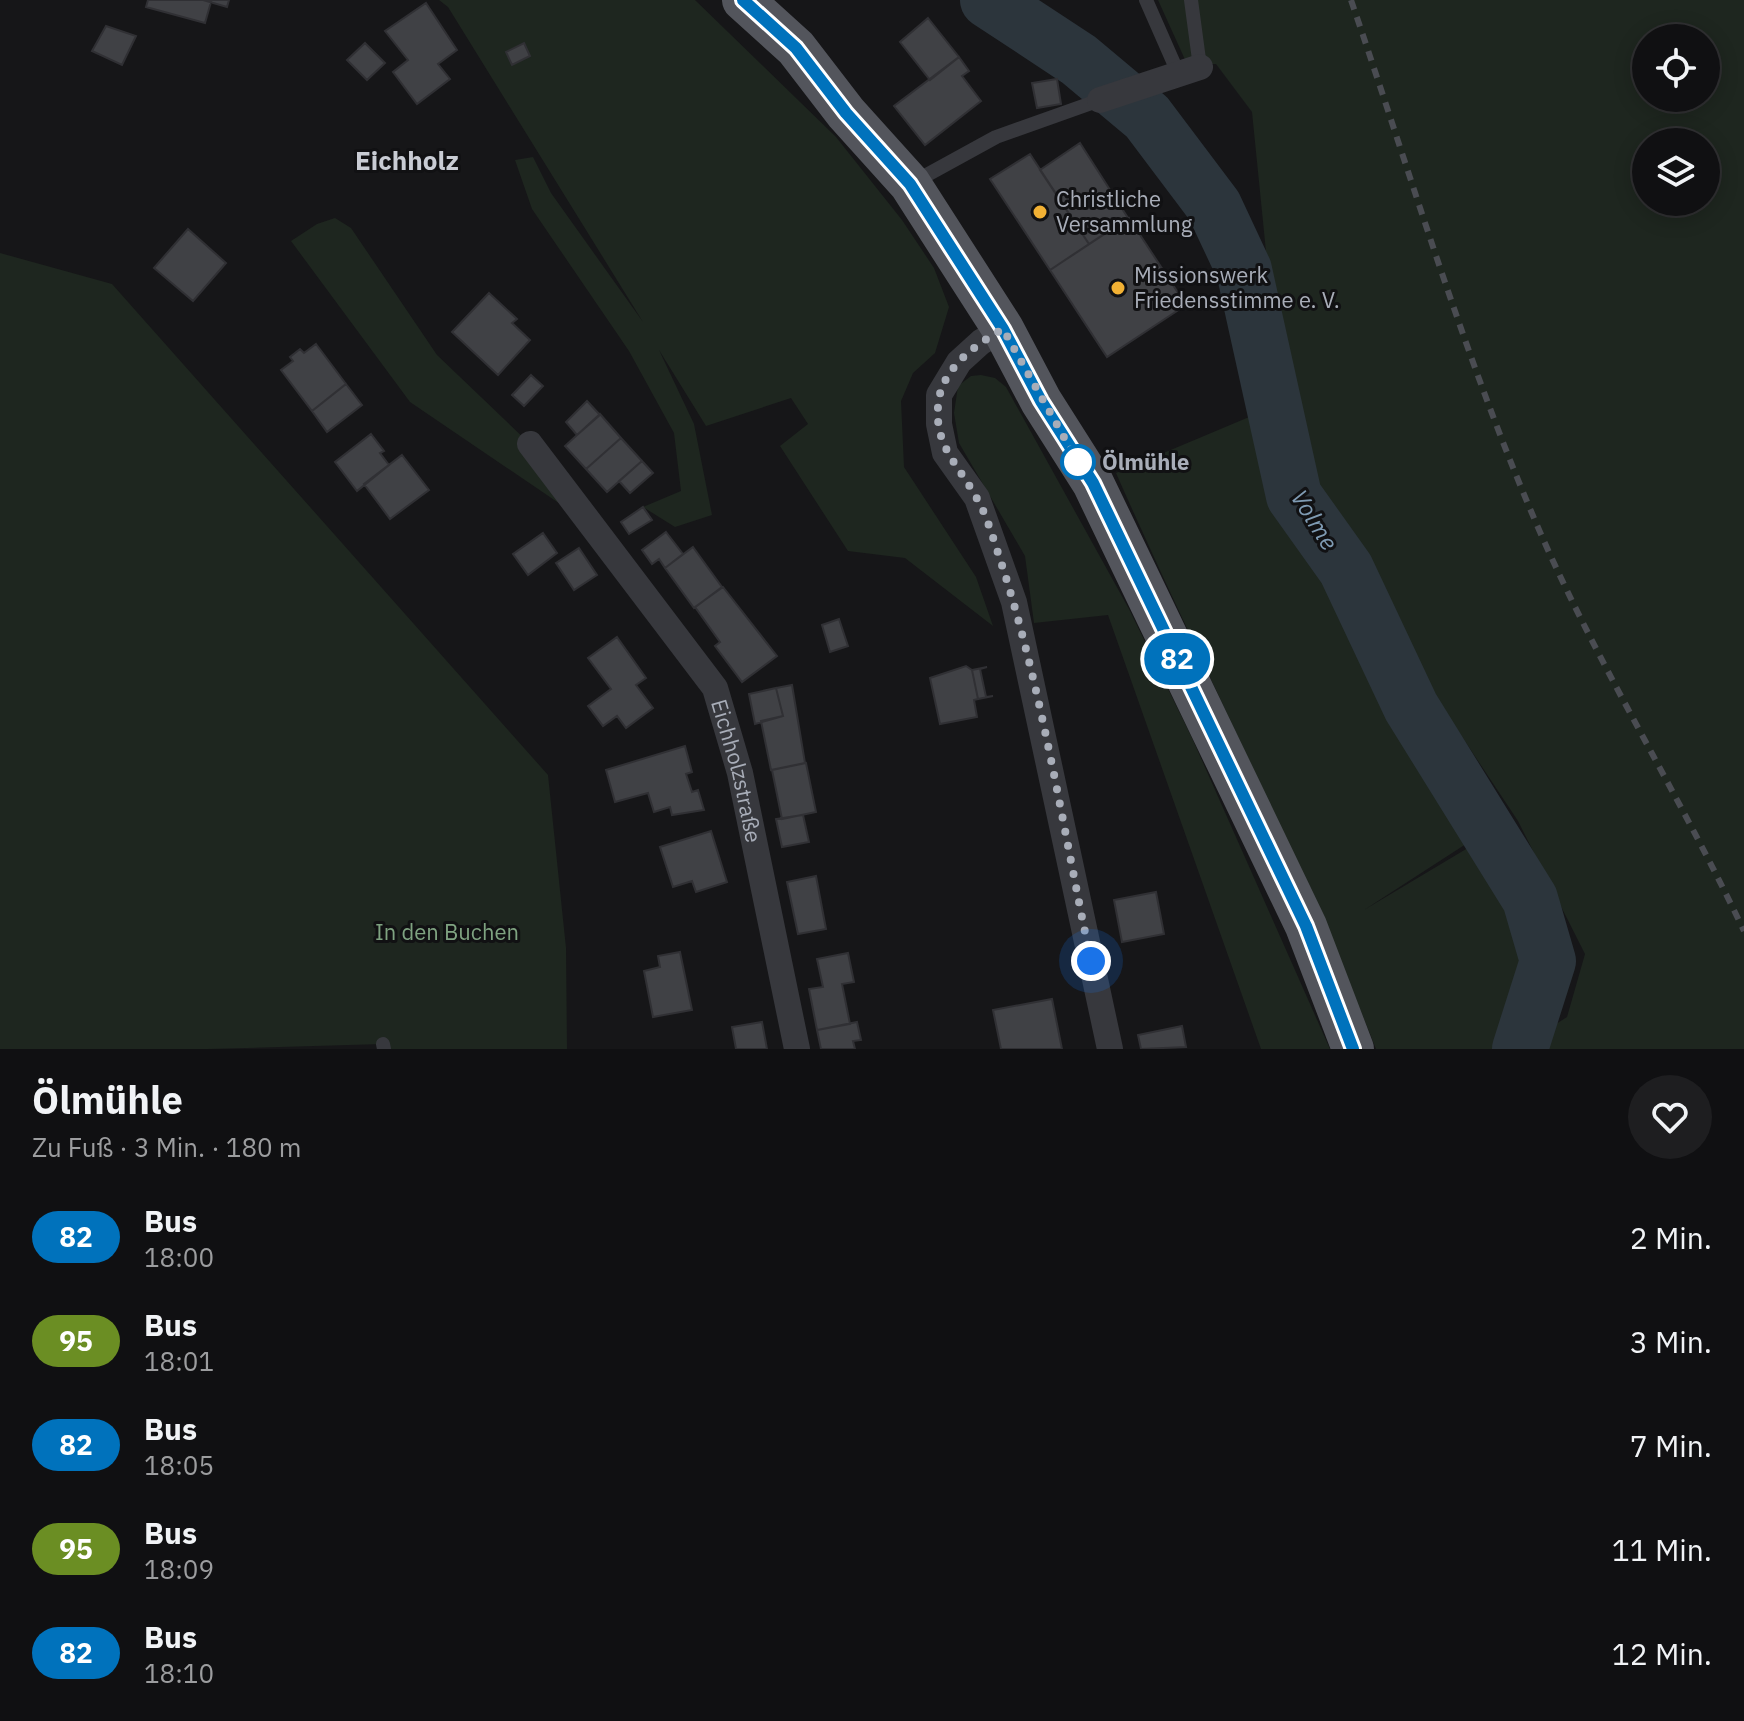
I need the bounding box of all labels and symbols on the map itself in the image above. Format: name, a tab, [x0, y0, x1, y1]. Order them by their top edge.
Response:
district label: Eichholz	[355, 143, 459, 177]
place label: Christliche Versammlung	[1056, 184, 1193, 238]
marker: Christliche Versammlung	[1031, 203, 1049, 221]
place label: Missionswerk Friedensstimme e. V.	[1134, 260, 1340, 314]
marker: Missionswerk Friedensstimme e. V.	[1109, 279, 1127, 297]
marker: Ölmühle	[1061, 445, 1095, 479]
place label: Ölmühle	[1102, 447, 1189, 476]
water label: Volme	[1284, 483, 1346, 556]
line badge: 82	[1141, 633, 1213, 685]
street label: Eichholzstraße	[705, 695, 769, 845]
park label: In den Buchen	[375, 917, 519, 946]
your location	[1071, 941, 1111, 981]

